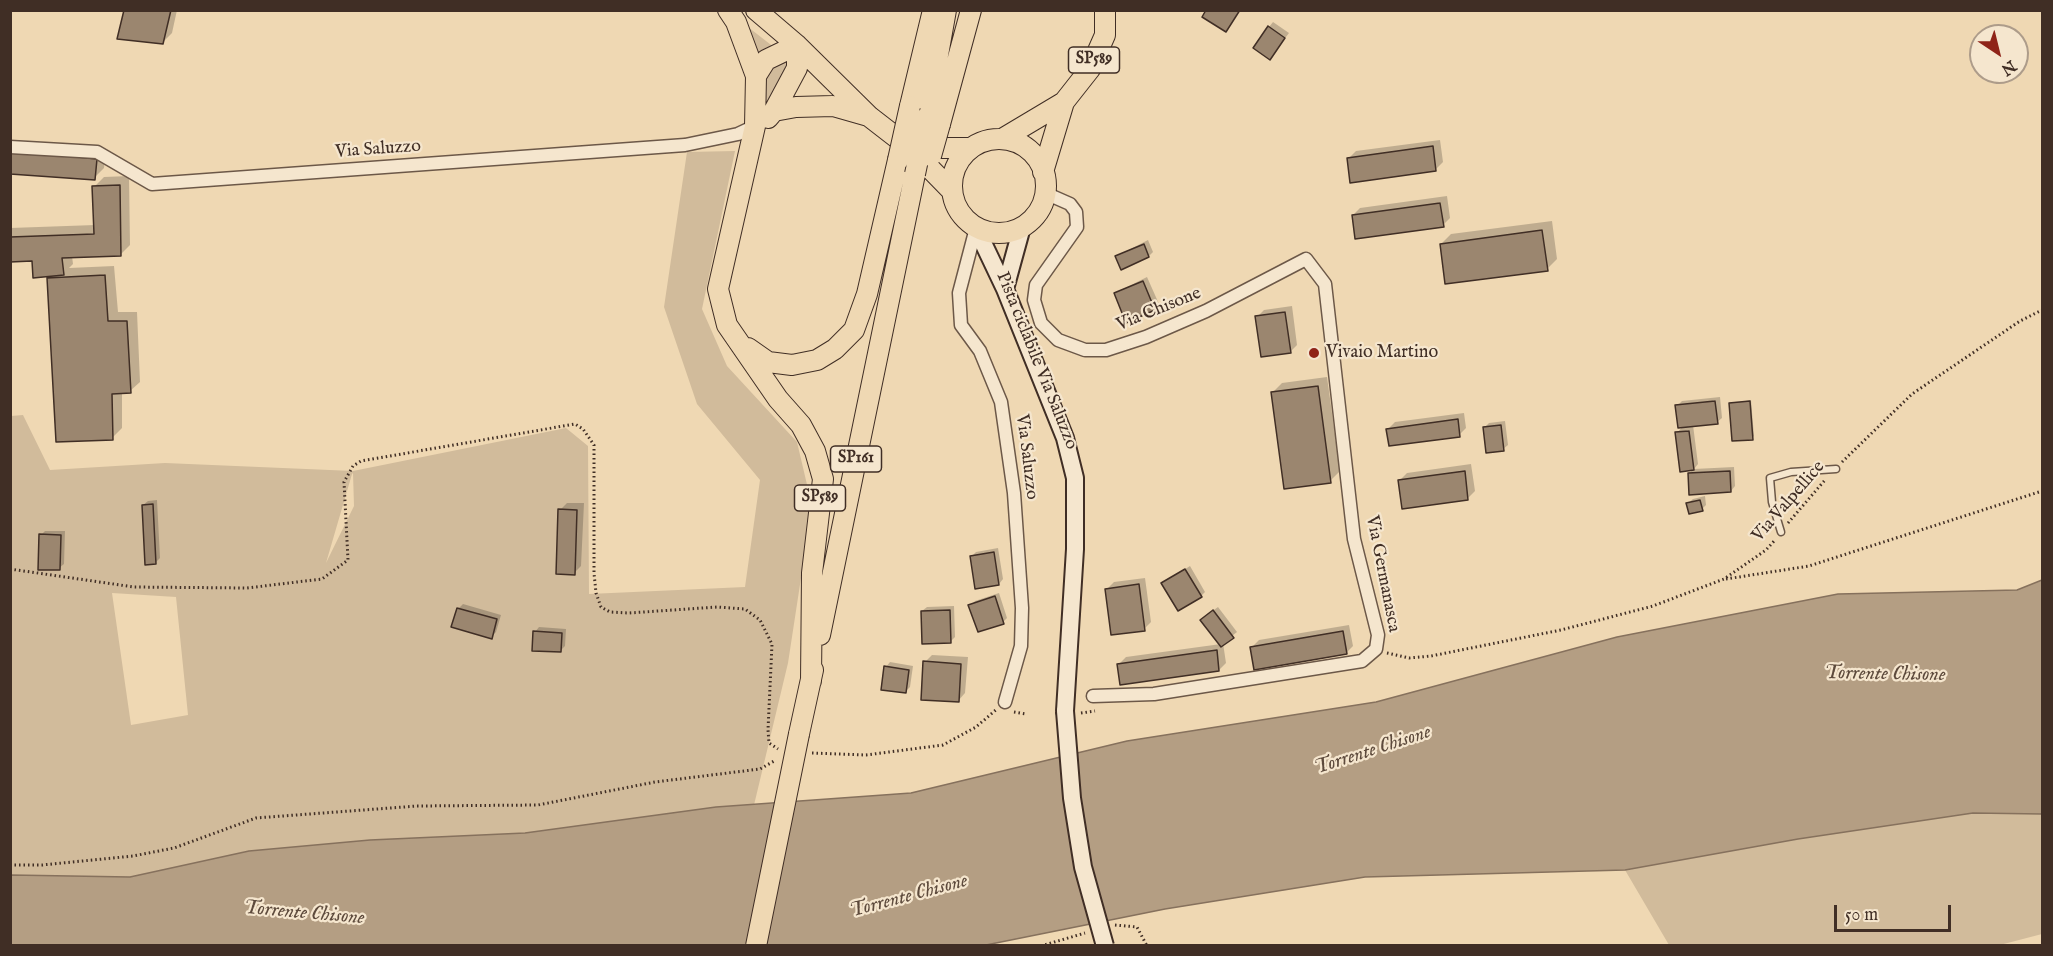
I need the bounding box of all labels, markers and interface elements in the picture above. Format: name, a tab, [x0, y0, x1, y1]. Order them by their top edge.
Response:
north arrow	[1969, 24, 2029, 84]
road number: SP589	[1068, 47, 1120, 73]
text: N	[1997, 55, 2020, 79]
street label: Via Saluzzo	[334, 136, 422, 164]
street label: Pista ciclabile Via Saluzzo	[990, 269, 1082, 453]
street label: Via Chisone	[1114, 283, 1204, 337]
place label: Vivaio Martino	[1326, 342, 1438, 364]
marker: Vivaio Martino	[1307, 346, 1321, 360]
street label: Via Saluzzo	[1010, 413, 1042, 501]
road number: SP161	[830, 446, 882, 472]
street label: Via Valpellice	[1748, 457, 1830, 547]
road number: SP589	[794, 485, 846, 511]
street label: Via Germanasca	[1360, 514, 1404, 634]
water label: Torrente Chisone	[1824, 662, 1946, 688]
water label: Torrente Chisone	[1312, 721, 1434, 781]
water label: Torrente Chisone	[848, 870, 970, 924]
scale bar	[1837, 893, 1954, 931]
water label: Torrente Chisone	[243, 897, 365, 931]
text: 50 m	[1845, 904, 1878, 927]

